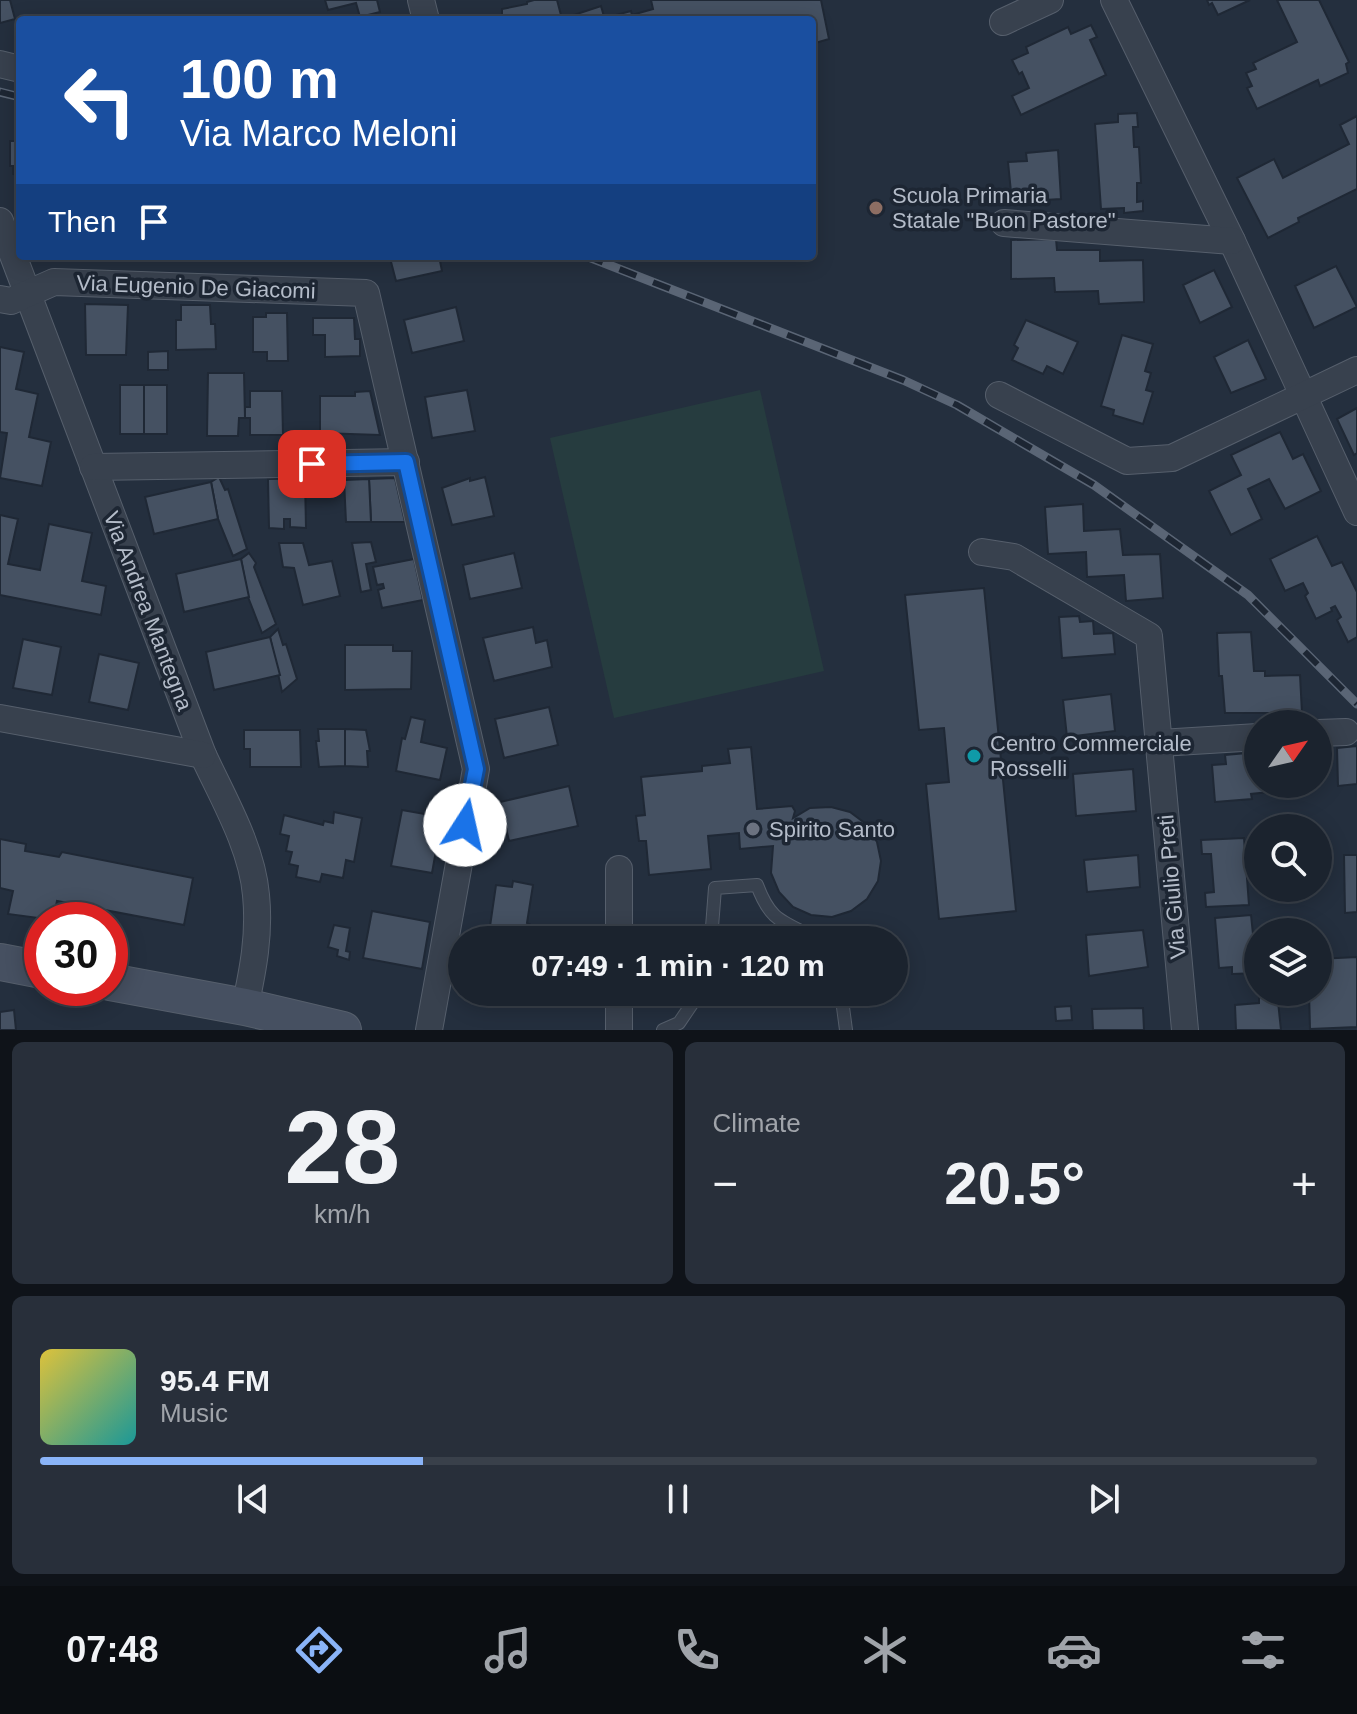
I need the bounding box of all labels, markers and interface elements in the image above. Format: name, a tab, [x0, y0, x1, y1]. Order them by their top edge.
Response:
text: 100 m	[180, 47, 339, 110]
icon: left	[48, 48, 152, 152]
text: Via Marco Meloni	[180, 113, 457, 154]
place label: Scuola Primaria Statale "Buon Pastore"	[892, 183, 1116, 233]
marker: Scuola Primaria Statale "Buon Pastore"	[867, 199, 885, 217]
icon: arrive	[132, 200, 176, 244]
text: Then	[48, 205, 116, 238]
street label: Via Eugenio De Giacomi	[76, 270, 316, 304]
pin	[278, 430, 346, 498]
icon: arrive	[290, 442, 334, 486]
street label: Via Andrea Mantegna	[98, 508, 198, 715]
north arrow	[1244, 710, 1332, 798]
map controls	[1244, 710, 1332, 1006]
place label: Centro Commerciale Rosselli	[990, 731, 1192, 781]
marker: Centro Commerciale Rosselli	[965, 747, 983, 765]
position arrow	[423, 783, 507, 867]
street label: Via Giulio Preti	[1153, 814, 1191, 960]
button: search	[1244, 814, 1332, 902]
place label: Spirito Santo	[769, 817, 895, 842]
marker: Spirito Santo	[744, 820, 762, 838]
speed limit sign: 30	[24, 902, 128, 1006]
button: layers	[1244, 918, 1332, 1006]
text: 07:49 · 1 min · 120 m	[531, 949, 825, 982]
text: 28	[284, 1089, 400, 1205]
text: Climate	[713, 1108, 801, 1138]
text: 20.5°	[944, 1150, 1085, 1217]
text: −	[713, 1159, 738, 1208]
text: +	[1291, 1159, 1317, 1208]
text: km/h	[314, 1199, 370, 1229]
text: 95.4 FM	[160, 1364, 270, 1397]
text: Music	[160, 1398, 228, 1428]
icon: previous	[231, 1477, 275, 1521]
icon: pause	[656, 1477, 700, 1521]
icon: next	[1082, 1477, 1126, 1521]
icon: directions	[291, 1622, 347, 1678]
icon: music	[480, 1622, 536, 1678]
icon: phone	[669, 1622, 725, 1678]
icon: climate	[857, 1622, 913, 1678]
icon: car	[1046, 1622, 1102, 1678]
icon: filters	[1235, 1622, 1291, 1678]
text: 07:48	[66, 1629, 158, 1670]

